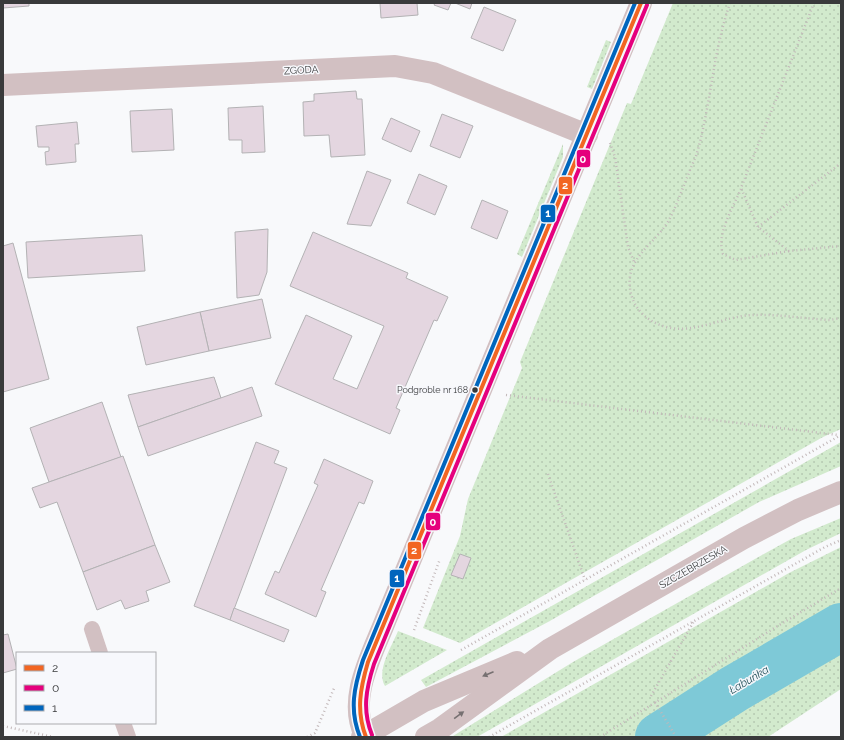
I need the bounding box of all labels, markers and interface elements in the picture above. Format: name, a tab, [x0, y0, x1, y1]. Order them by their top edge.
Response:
street label: ZGODA	[284, 64, 319, 76]
line badge: 0	[576, 149, 591, 168]
text: 0	[580, 153, 587, 166]
line badge: 2	[558, 176, 573, 195]
text: 2	[562, 179, 568, 192]
line badge: 1	[540, 204, 556, 223]
text: 1	[545, 207, 551, 220]
place label: Podgroble nr 168	[397, 385, 468, 395]
marker: Podgroble nr 168	[470, 385, 480, 395]
line badge: 0	[425, 512, 441, 531]
text: 0	[430, 516, 437, 529]
line badge: 2	[407, 541, 422, 560]
street label: SZCZEBRZESKA	[657, 543, 729, 591]
text: 2	[411, 544, 417, 557]
line badge: 1	[389, 569, 405, 588]
text: 1	[394, 572, 400, 585]
legend	[16, 652, 156, 724]
text: 2	[52, 661, 58, 675]
water label: Łabuńka	[727, 663, 772, 697]
one-way arrow	[482, 671, 494, 678]
text: 0	[52, 681, 59, 695]
text: 1	[52, 701, 57, 715]
one-way arrow	[453, 711, 464, 720]

